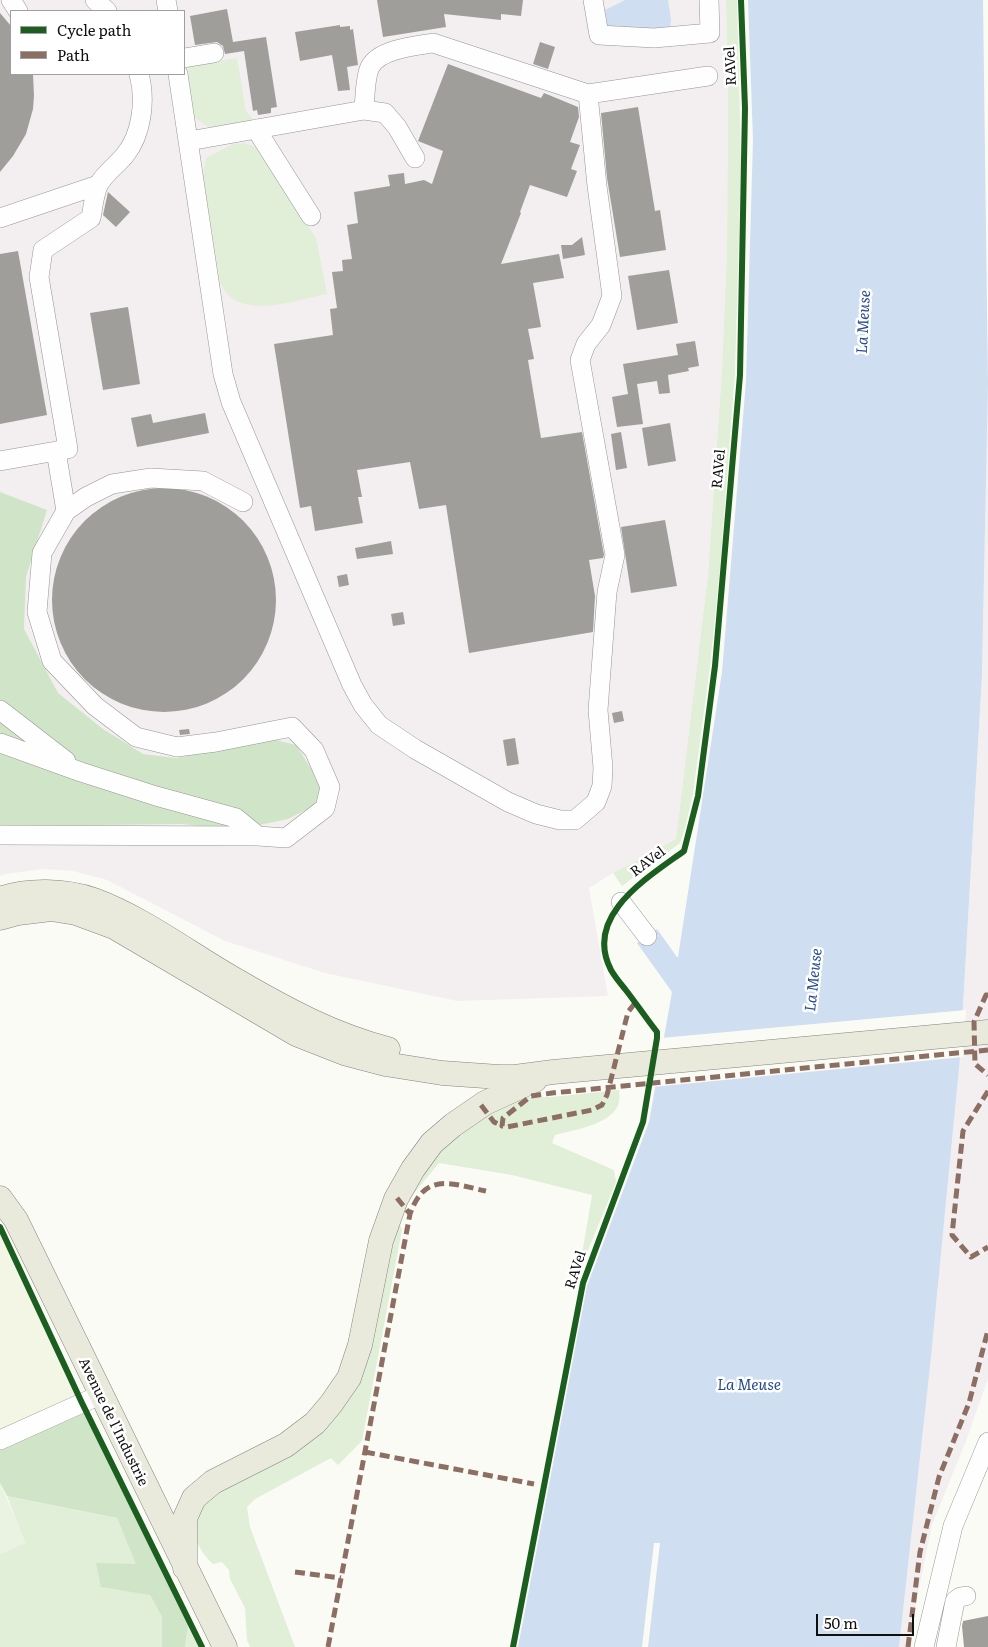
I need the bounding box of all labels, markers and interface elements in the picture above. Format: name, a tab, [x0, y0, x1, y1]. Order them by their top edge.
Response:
legend	[10, 10, 185, 75]
text: Cycle path	[57, 18, 131, 41]
text: Path	[57, 43, 90, 66]
street label: RAVel	[722, 46, 740, 86]
water label: La Meuse	[853, 290, 875, 354]
street label: RAVel	[709, 449, 729, 489]
street label: RAVel	[627, 843, 669, 881]
water label: La Meuse	[802, 947, 826, 1013]
street label: RAVel	[562, 1249, 590, 1291]
street label: Avenue de l'Industrie	[75, 1355, 151, 1489]
water label: La Meuse	[717, 1377, 781, 1395]
scale bar	[818, 1604, 916, 1636]
text: 50 m	[824, 1611, 858, 1634]

